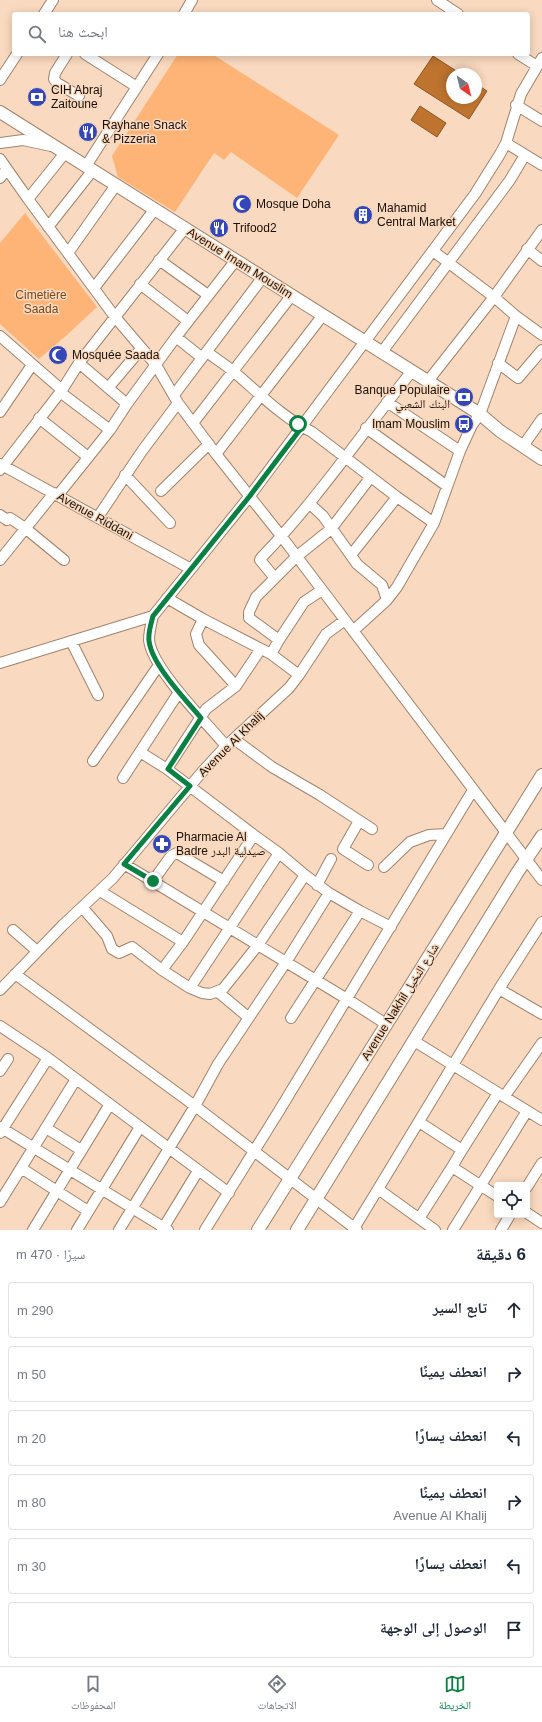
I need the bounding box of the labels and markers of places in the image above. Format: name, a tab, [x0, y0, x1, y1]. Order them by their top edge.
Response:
place label: CIH Abraj Zaitoune	[51, 83, 102, 111]
bank icon: CIH Abraj Zaitoune	[26, 86, 48, 108]
place label: Rayhane Snack & Pizzeria	[102, 118, 188, 146]
restaurant icon: Rayhane Snack & Pizzeria	[77, 121, 99, 143]
mosque icon: Mosque Doha	[231, 193, 253, 215]
place label: Mosque Doha	[256, 197, 331, 211]
place label: Mahamid Central Market	[377, 201, 456, 229]
building icon: Mahamid Central Market	[352, 204, 374, 226]
restaurant icon: Trifood2	[208, 217, 230, 239]
place label: Trifood2	[233, 221, 277, 235]
mosque icon: Mosquée Saada	[47, 344, 69, 366]
place label: Mosquée Saada	[72, 348, 160, 362]
place label: Banque Populaire البنك الشعبي	[355, 383, 450, 414]
bank icon: Banque Populaire البنك الشعبي	[453, 386, 475, 408]
bus stop icon: Imam Mouslim	[453, 413, 475, 435]
place label: Imam Mouslim	[372, 417, 450, 431]
place label: Pharmacie Al Badre صيدلية البدر	[176, 830, 266, 858]
pharmacy icon: Pharmacie Al Badre صيدلية البدر	[151, 833, 173, 855]

